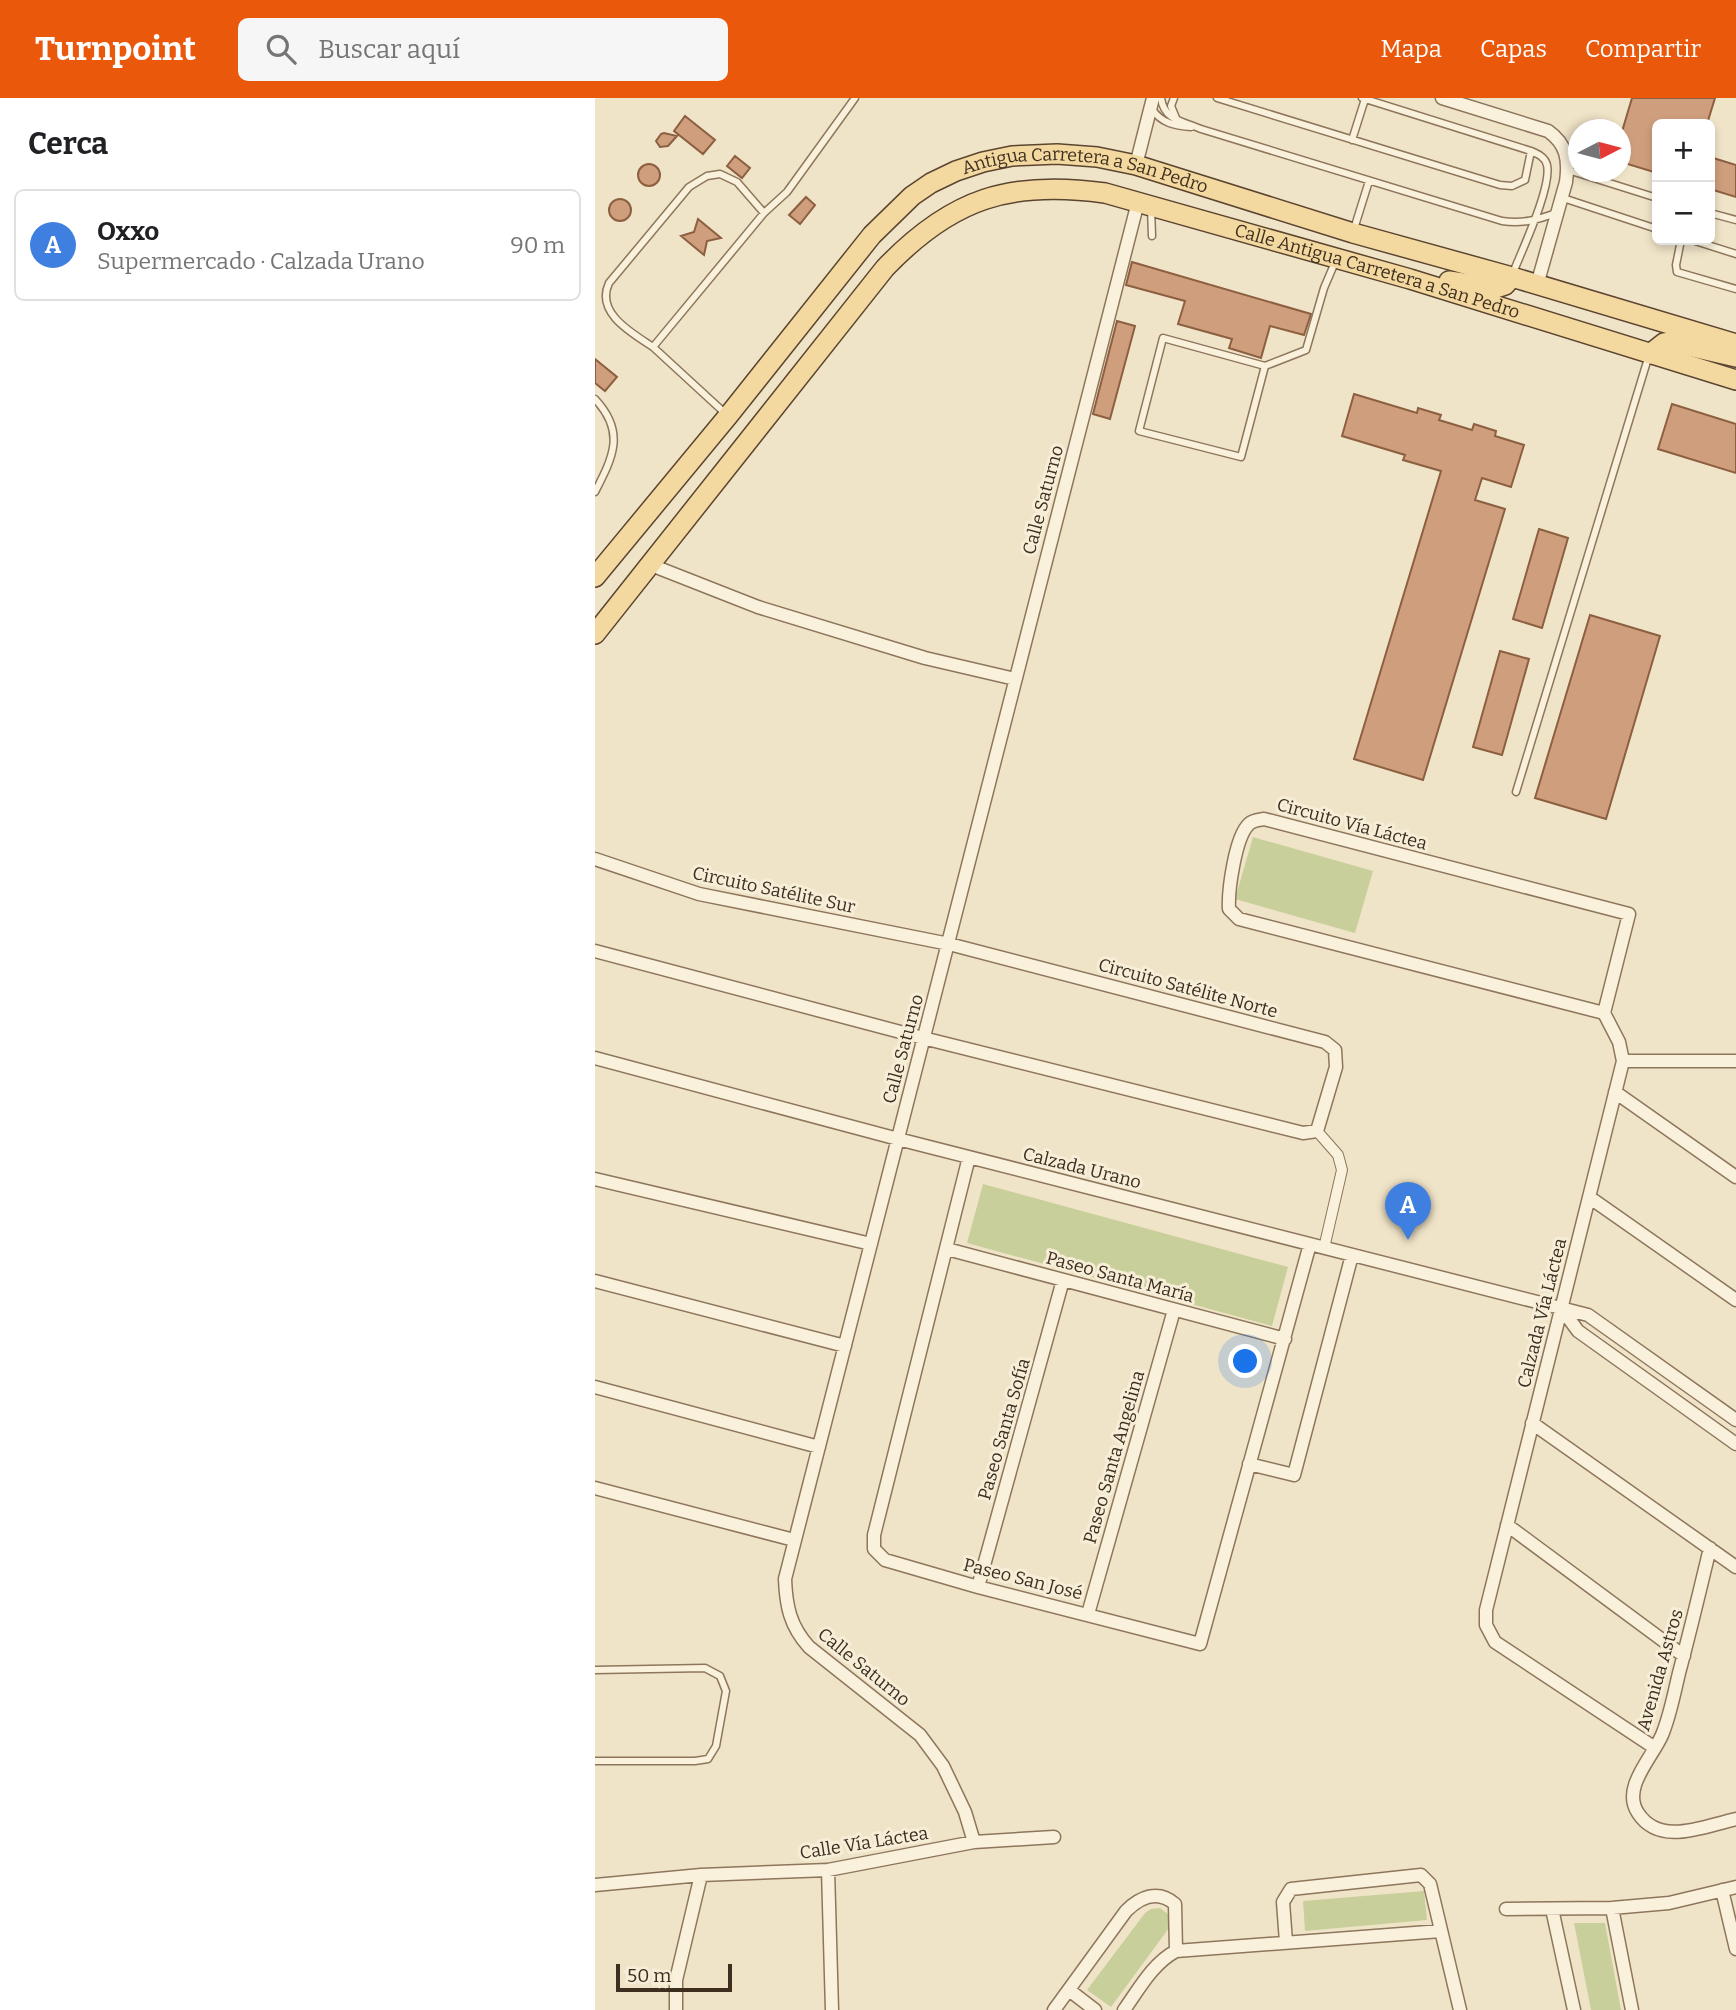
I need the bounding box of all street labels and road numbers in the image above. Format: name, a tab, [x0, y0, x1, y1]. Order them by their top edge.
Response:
street label: Antigua Carretera a San Pedro	[959, 143, 1211, 198]
street label: Calle Antigua Carretera a San Pedro	[1232, 219, 1523, 323]
street label: Calle Saturno	[1018, 443, 1068, 557]
street label: Circuito Vía Láctea	[1274, 793, 1430, 855]
street label: Circuito Satélite Sur	[691, 862, 857, 918]
street label: Circuito Satélite Norte	[1096, 953, 1280, 1023]
street label: Calle Saturno	[878, 992, 928, 1106]
street label: Calzada Urano	[1021, 1143, 1143, 1193]
street label: Calzada Vía Láctea	[1513, 1236, 1571, 1390]
street label: Paseo Santa María	[1044, 1247, 1196, 1307]
street label: Paseo Santa Sofía	[973, 1355, 1035, 1502]
street label: Paseo Santa Angelina	[1079, 1368, 1149, 1546]
street label: Paseo San José	[961, 1554, 1085, 1604]
street label: Avenida Astros	[1632, 1607, 1688, 1733]
street label: Calle Saturno	[813, 1623, 915, 1711]
street label: Calle Vía Láctea	[798, 1822, 930, 1864]

